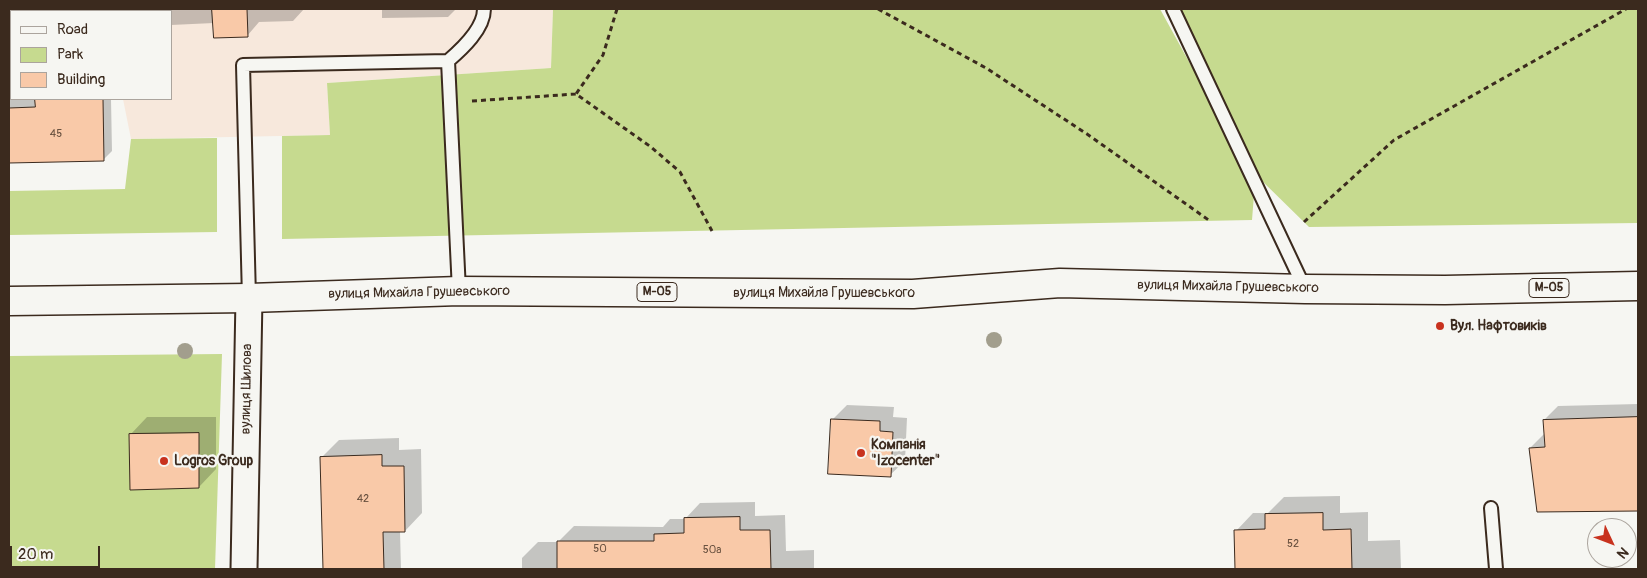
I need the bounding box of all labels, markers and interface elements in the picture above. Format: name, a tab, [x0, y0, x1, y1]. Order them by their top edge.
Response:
legend	[10, 10, 172, 100]
text: Road	[57, 20, 88, 39]
text: Park	[57, 45, 83, 64]
text: Building	[57, 70, 105, 89]
house number: 45	[50, 127, 62, 141]
street label: вулиця Михайла Грушевського	[1137, 277, 1319, 297]
road number: М-05	[1529, 278, 1569, 298]
road number: М-05	[637, 282, 677, 302]
street label: вулиця Михайла Грушевського	[328, 283, 510, 303]
street label: вулиця Михайла Грушевського	[733, 285, 915, 301]
place label: Вул. Нафтовиків	[1450, 318, 1547, 334]
marker: Вул. Нафтовиків	[1434, 320, 1446, 332]
street label: вулиця Шилова	[238, 343, 256, 435]
place label: Компанія "Izocenter"	[871, 437, 940, 470]
marker: Компанія "Izocenter"	[855, 447, 867, 459]
place label: Logros Group	[174, 453, 253, 469]
marker: Logros Group	[158, 455, 170, 467]
house number: 42	[357, 492, 369, 506]
north arrow	[1587, 518, 1637, 568]
scale bar	[12, 536, 102, 568]
house number: 52	[1287, 537, 1299, 551]
house number: 50	[593, 542, 607, 556]
house number: 50а	[703, 543, 721, 557]
text: N	[1613, 544, 1632, 562]
text: 20 m	[18, 545, 53, 564]

